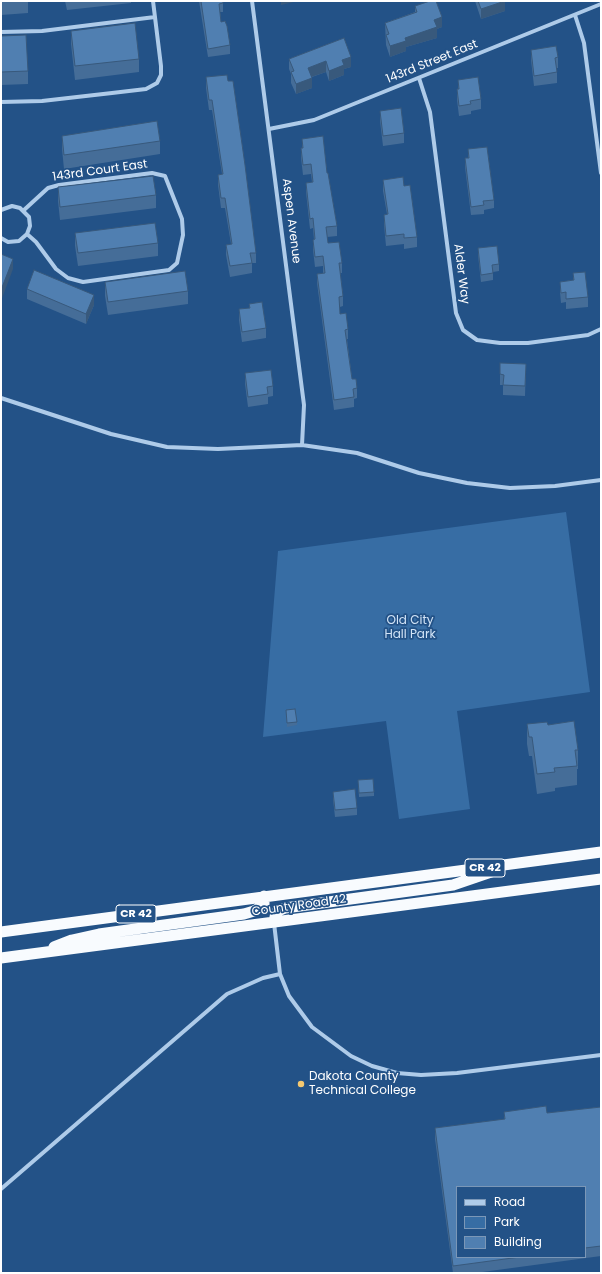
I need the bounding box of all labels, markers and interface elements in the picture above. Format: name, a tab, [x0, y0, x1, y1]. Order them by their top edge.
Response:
street label: 143rd Street East	[384, 37, 480, 87]
street label: 143rd Court East	[52, 157, 148, 185]
street label: Aspen Avenue	[279, 178, 303, 264]
street label: Alder Way	[450, 243, 472, 305]
park label: Old City Hall Park	[384, 614, 436, 642]
road number: CR 42	[465, 859, 505, 877]
street label: County Road 42	[251, 892, 347, 920]
road number: CR 42	[116, 905, 156, 923]
place label: Dakota County Technical College	[309, 1070, 416, 1098]
marker: Dakota County Technical College	[296, 1079, 306, 1089]
legend	[456, 1186, 586, 1258]
text: Road	[494, 1193, 525, 1210]
text: Park	[494, 1213, 520, 1230]
text: Building	[494, 1233, 542, 1250]

